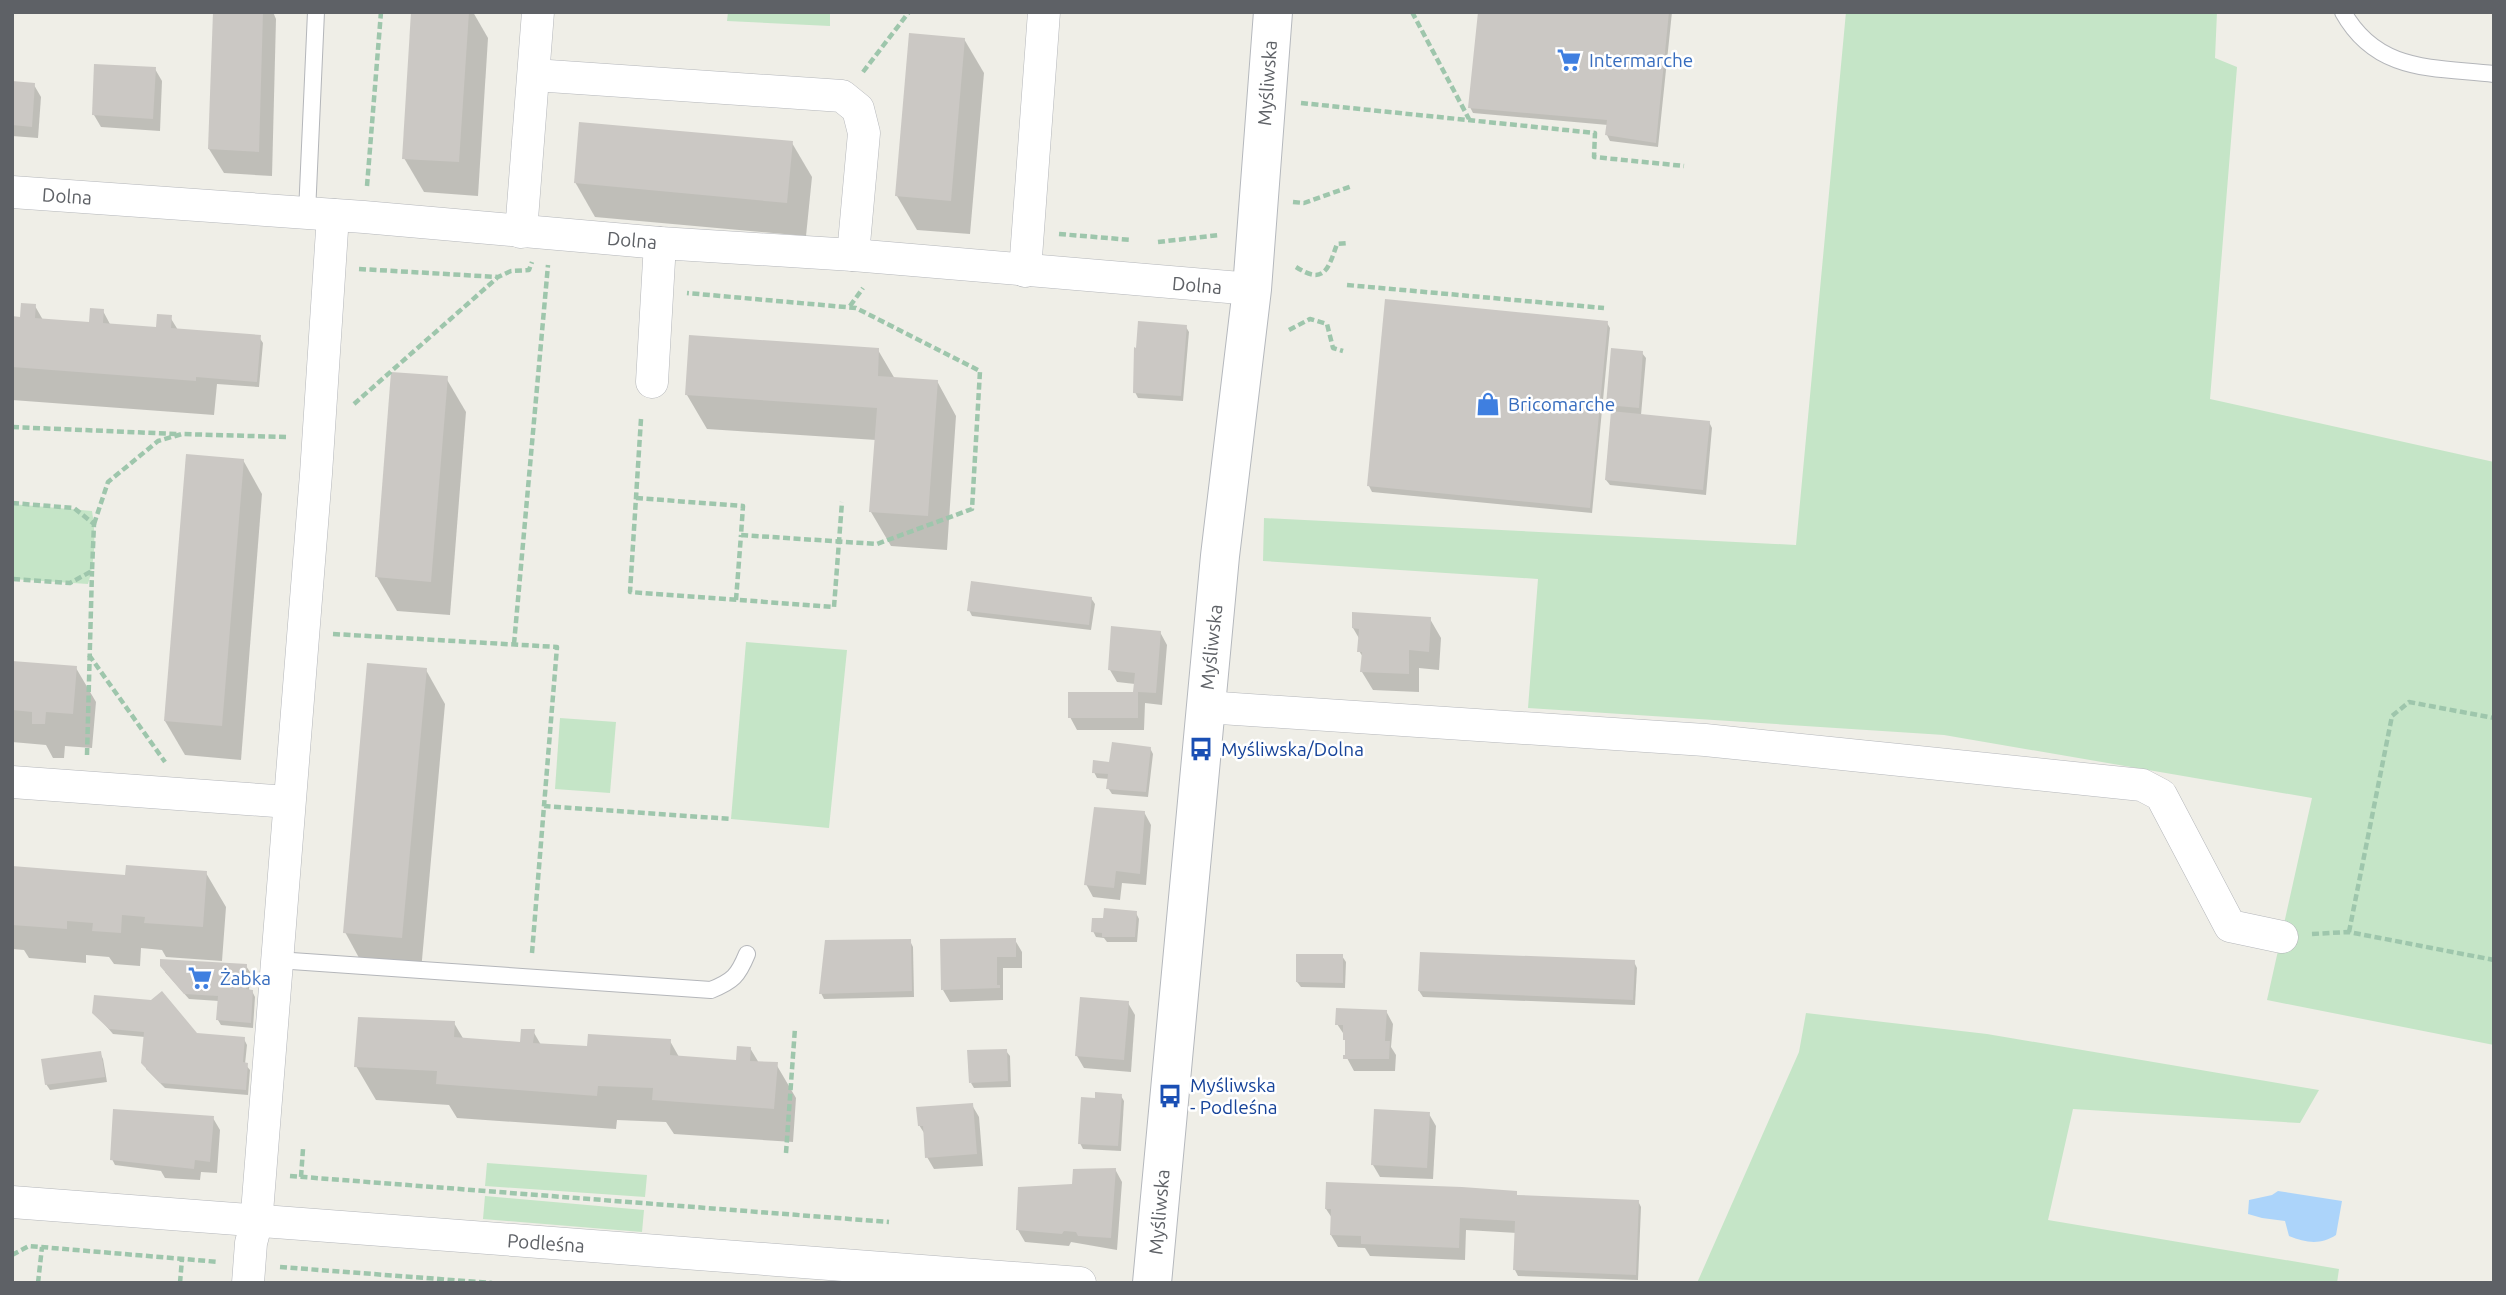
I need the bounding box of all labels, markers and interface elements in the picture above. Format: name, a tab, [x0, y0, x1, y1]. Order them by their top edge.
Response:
street label: Myśliwska	[1253, 39, 1281, 127]
supermarket icon: Intermarche	[1555, 46, 1583, 74]
place label: Intermarche	[1589, 49, 1693, 71]
street label: Dolna	[41, 183, 93, 209]
street label: Dolna	[606, 227, 658, 253]
street label: Dolna	[1171, 272, 1223, 298]
shop icon: Bricomarche	[1474, 390, 1502, 418]
place label: Bricomarche	[1508, 393, 1615, 415]
street label: Myśliwska	[1196, 603, 1226, 691]
bus stop icon: Myśliwska/Dolna	[1187, 735, 1215, 763]
place label: Myśliwska/Dolna	[1221, 738, 1364, 760]
supermarket icon: Żabka	[186, 964, 214, 992]
place label: Żabka	[220, 967, 271, 989]
place label: Myśliwska - Podleśna	[1190, 1074, 1278, 1118]
bus stop icon: Myśliwska - Podleśna	[1156, 1082, 1184, 1110]
street label: Myśliwska	[1144, 1168, 1174, 1256]
street label: Podleśna	[506, 1229, 586, 1257]

